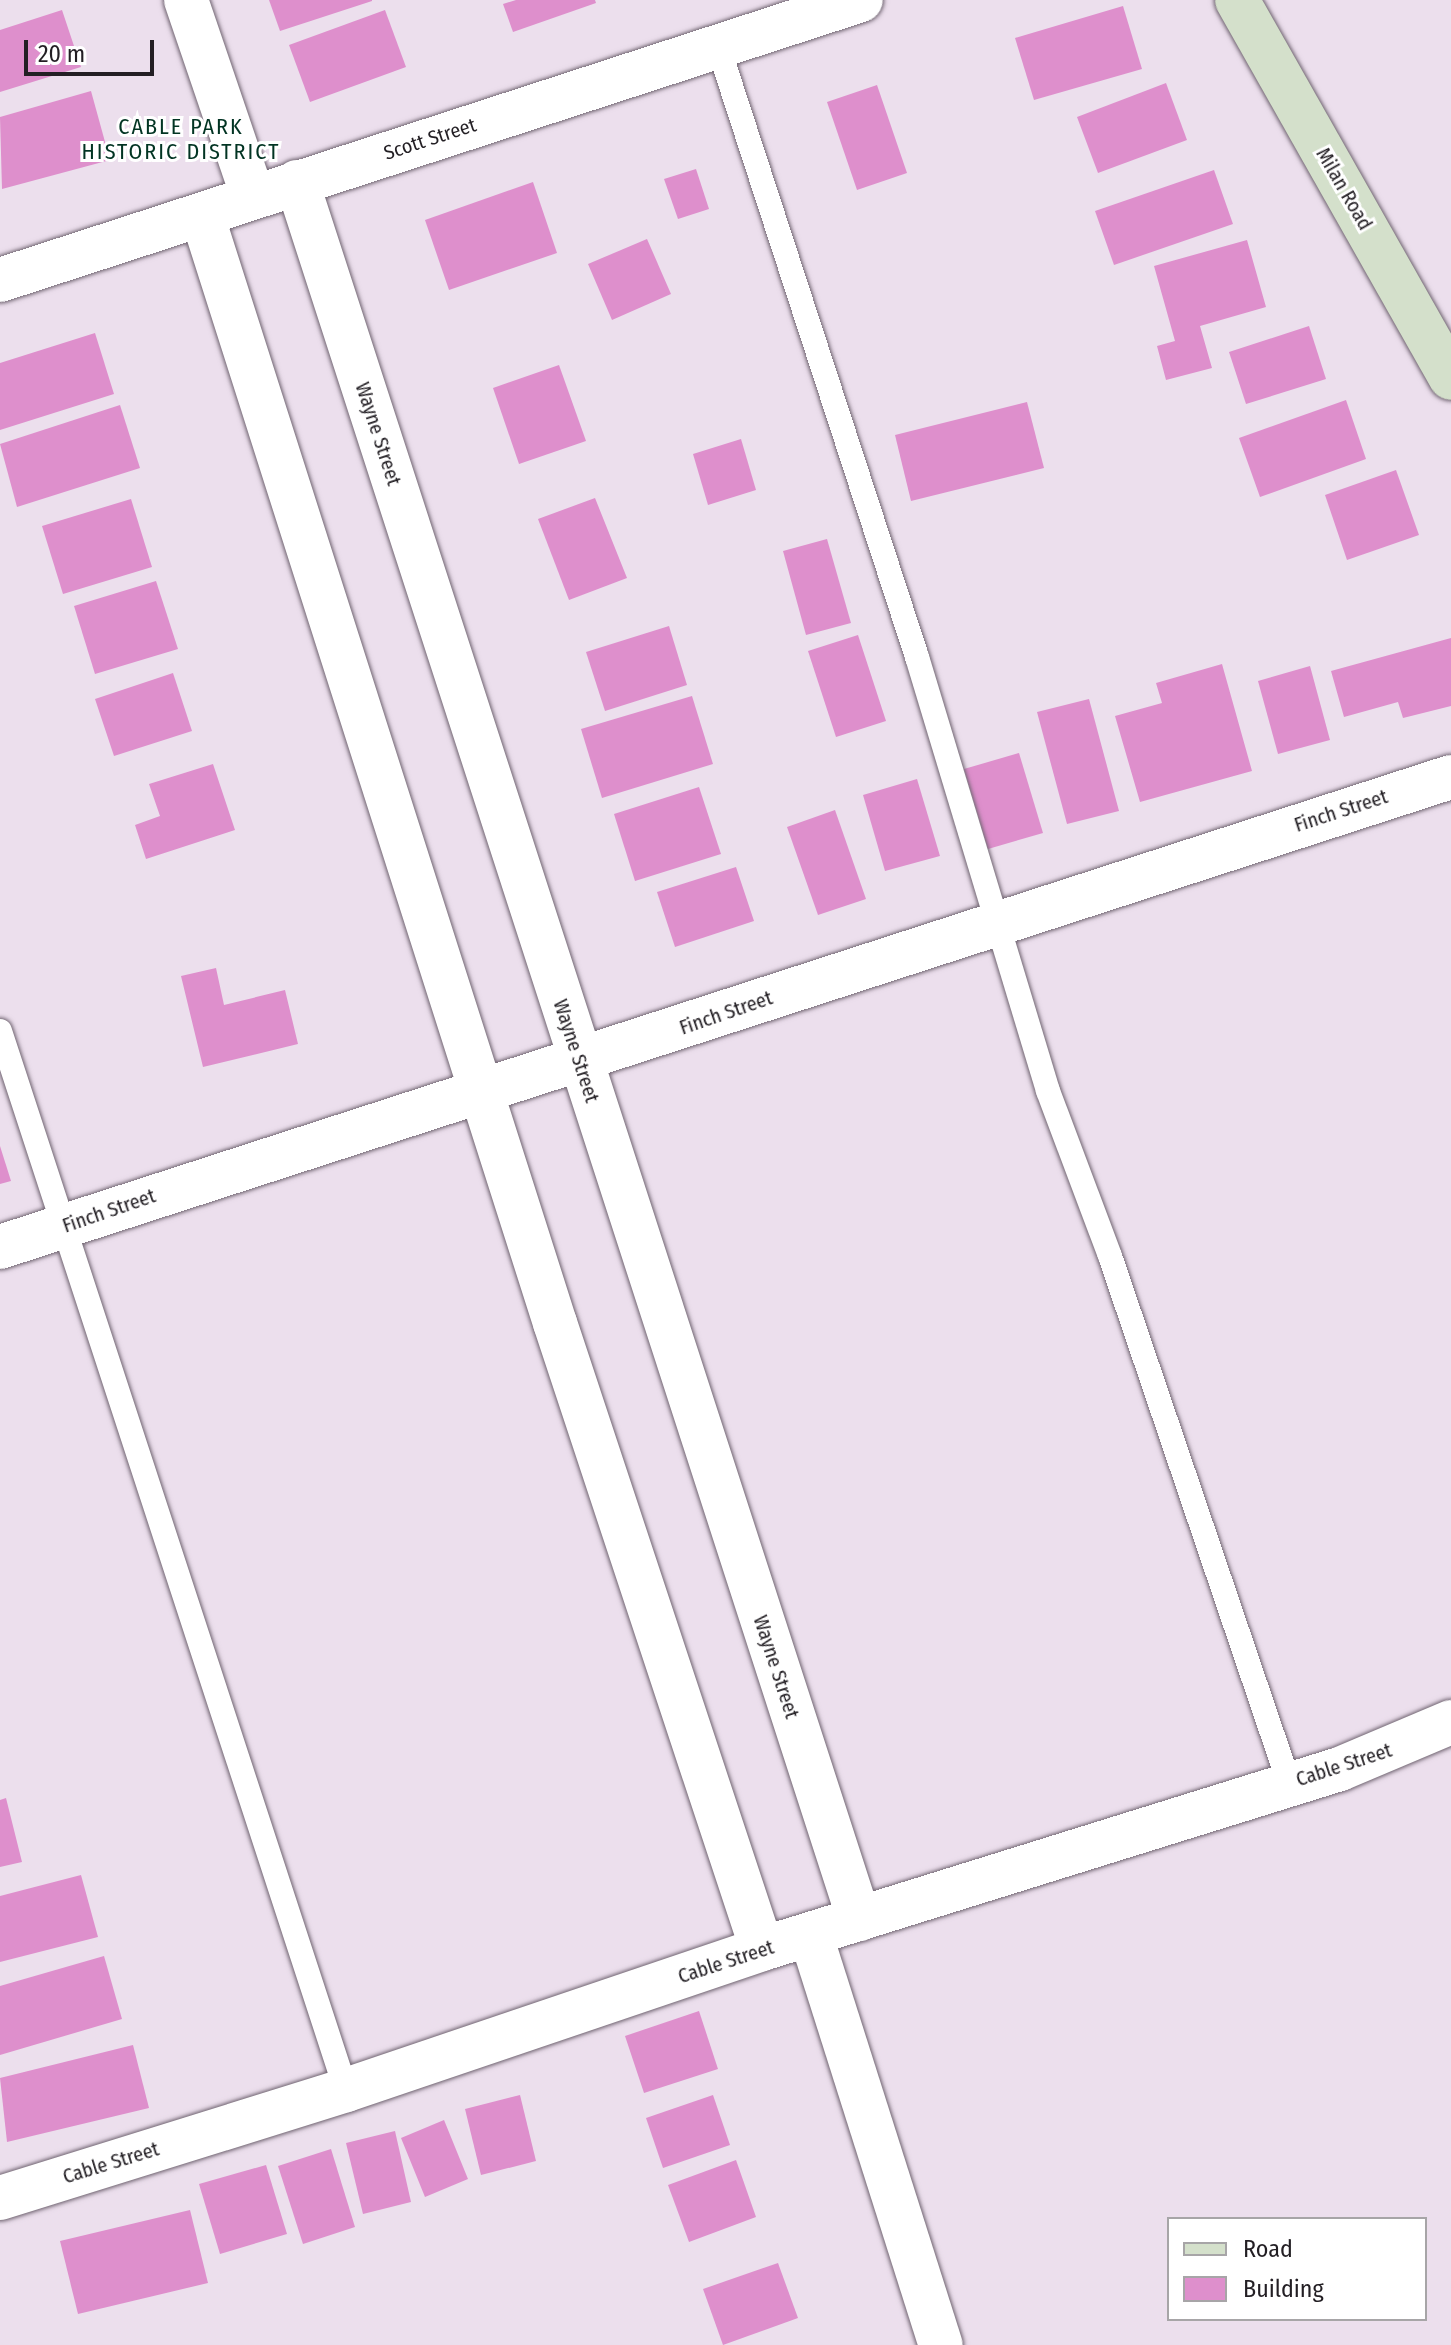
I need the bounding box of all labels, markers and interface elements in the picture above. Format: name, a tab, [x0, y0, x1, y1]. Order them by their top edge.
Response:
scale bar	[28, 24, 158, 74]
text: 20 m	[38, 40, 85, 68]
district label: CABLE PARK HISTORIC DISTRICT	[82, 113, 280, 164]
street label: Scott Street	[381, 113, 479, 165]
street label: Milan Road	[1311, 144, 1377, 234]
street label: Wayne Street	[350, 379, 406, 489]
street label: Finch Street	[1291, 785, 1391, 837]
street label: Finch Street	[676, 986, 776, 1040]
street label: Wayne Street	[548, 996, 604, 1106]
street label: Finch Street	[59, 1184, 159, 1238]
street label: Wayne Street	[748, 1612, 804, 1722]
street label: Cable Street	[1293, 1738, 1395, 1792]
street label: Cable Street	[675, 1935, 777, 1989]
street label: Cable Street	[60, 2137, 162, 2189]
legend	[1167, 2217, 1427, 2321]
text: Road	[1243, 2235, 1293, 2263]
text: Building	[1243, 2275, 1324, 2303]

